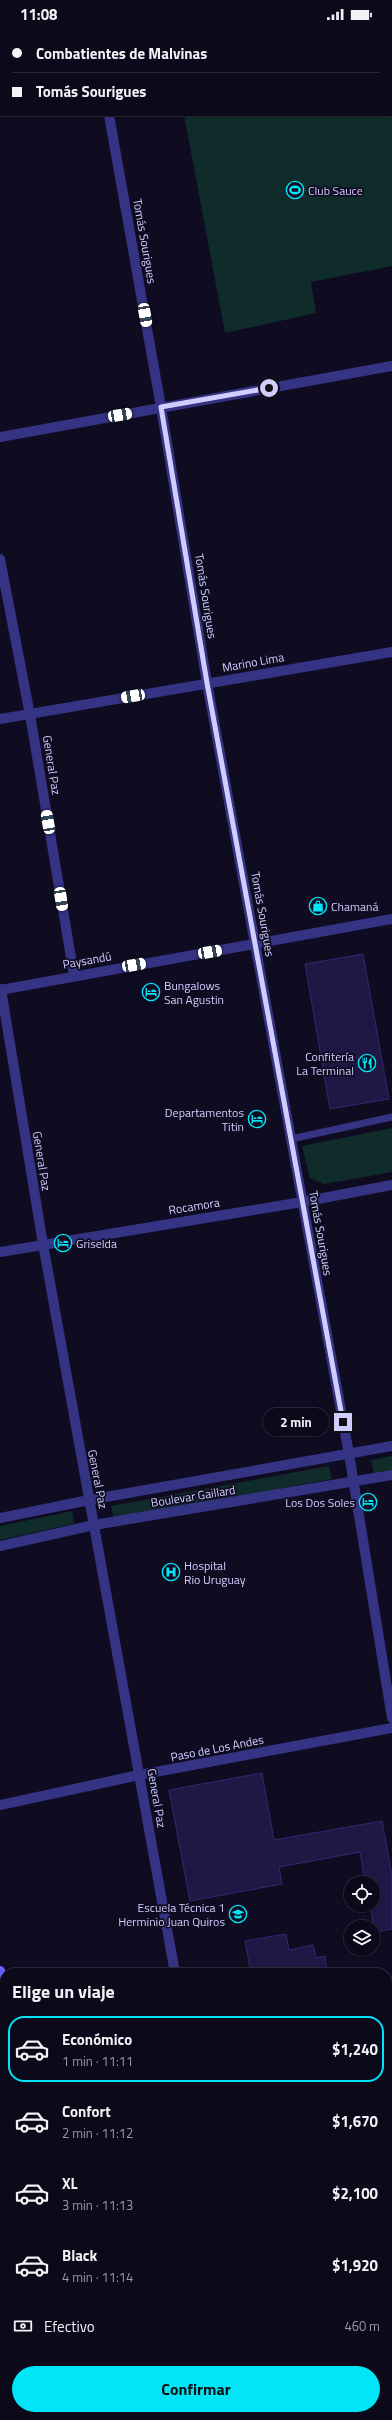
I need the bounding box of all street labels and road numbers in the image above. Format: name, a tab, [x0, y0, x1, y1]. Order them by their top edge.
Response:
street label: Tomás Sourigues	[128, 197, 162, 285]
street label: Tomás Sourigues	[190, 552, 222, 640]
street label: Marino Lima	[220, 647, 286, 677]
street label: General Paz	[38, 734, 66, 796]
street label: Tomás Sourigues	[246, 870, 280, 958]
street label: Paysandú	[61, 946, 113, 974]
street label: General Paz	[28, 1130, 56, 1192]
street label: Tomás Sourigues	[304, 1189, 338, 1277]
street label: Rocamora	[167, 1193, 221, 1219]
street label: General Paz	[83, 1448, 113, 1510]
street label: Boulevar Gaillard	[149, 1480, 237, 1512]
street label: Paso de Los Andes	[169, 1730, 266, 1766]
street label: General Paz	[142, 1767, 172, 1829]

